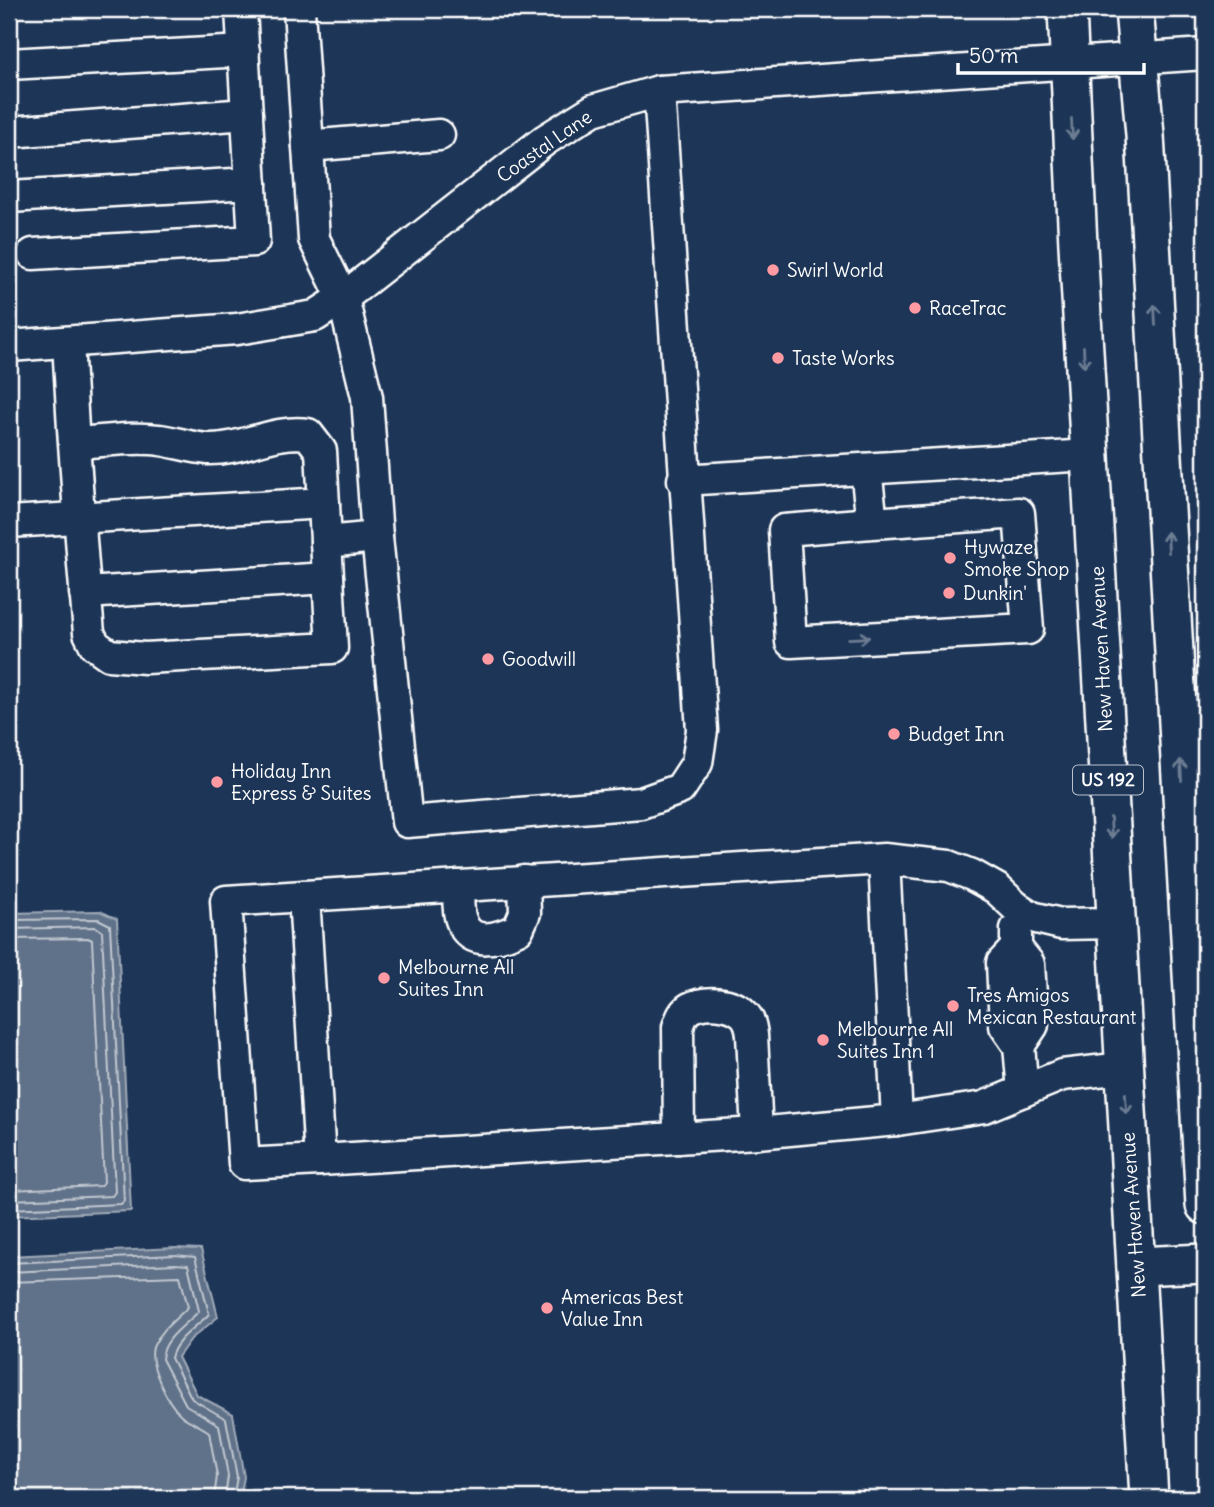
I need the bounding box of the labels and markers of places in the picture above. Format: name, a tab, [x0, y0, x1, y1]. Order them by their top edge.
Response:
place label: Swirl World	[787, 258, 884, 282]
marker: Swirl World	[765, 262, 781, 278]
place label: RaceTrac	[929, 296, 1006, 320]
marker: RaceTrac	[907, 300, 923, 316]
place label: Taste Works	[792, 346, 895, 370]
marker: Taste Works	[770, 350, 786, 366]
place label: Hywaze Smoke Shop	[964, 535, 1069, 581]
marker: Hywaze Smoke Shop	[942, 550, 958, 566]
place label: Dunkin'	[963, 581, 1027, 605]
marker: Dunkin'	[941, 585, 957, 601]
place label: Goodwill	[502, 647, 576, 671]
marker: Goodwill	[480, 651, 496, 667]
place label: Budget Inn	[908, 722, 1005, 746]
marker: Budget Inn	[886, 726, 902, 742]
place label: Holiday Inn Express & Suites	[231, 759, 372, 805]
marker: Holiday Inn Express & Suites	[209, 774, 225, 790]
place label: Melbourne All Suites Inn	[398, 955, 514, 1001]
marker: Melbourne All Suites Inn	[376, 970, 392, 986]
place label: Tres Amigos Mexican Restaurant	[967, 983, 1136, 1029]
marker: Tres Amigos Mexican Restaurant	[945, 998, 961, 1014]
place label: Melbourne All Suites Inn 1	[837, 1017, 953, 1063]
marker: Melbourne All Suites Inn 1	[815, 1032, 831, 1048]
place label: Americas Best Value Inn	[561, 1285, 683, 1331]
marker: Americas Best Value Inn	[539, 1300, 555, 1316]

